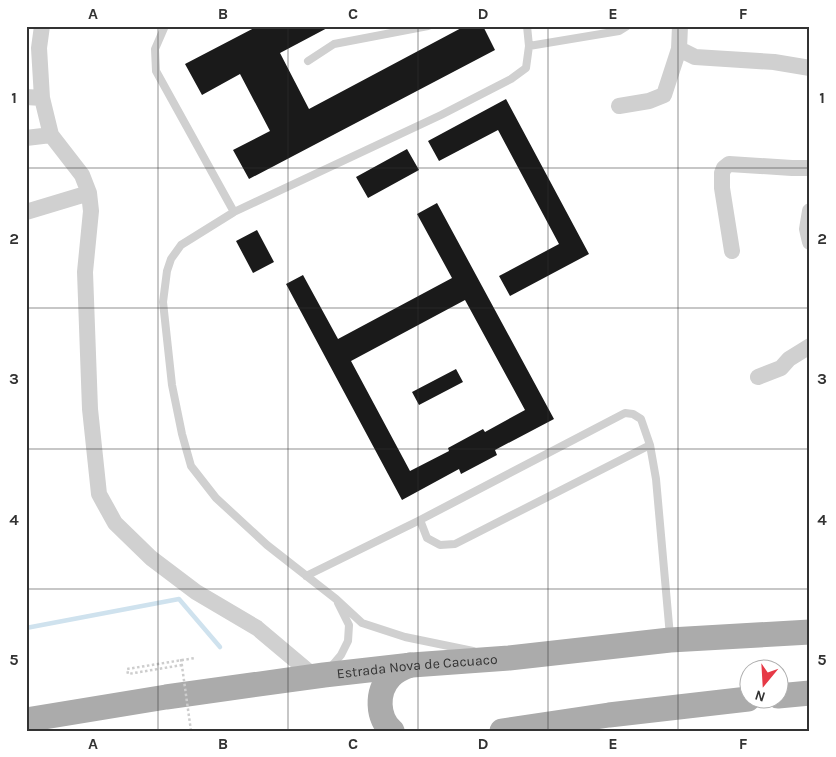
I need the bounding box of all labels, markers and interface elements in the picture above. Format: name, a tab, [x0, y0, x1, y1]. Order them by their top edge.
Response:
text: A	[88, 4, 98, 23]
text: B	[218, 4, 228, 23]
text: C	[348, 4, 358, 23]
text: D	[478, 4, 489, 23]
text: E	[608, 4, 618, 23]
text: F	[739, 4, 748, 23]
text: 1	[11, 88, 17, 107]
text: 1	[819, 88, 825, 107]
text: 2	[9, 229, 19, 248]
text: 2	[817, 229, 827, 248]
text: 3	[9, 369, 19, 388]
text: 3	[817, 369, 827, 388]
text: 4	[9, 510, 19, 529]
text: 4	[817, 510, 827, 529]
text: 5	[9, 650, 19, 669]
street label: Estrada Nova de Cacuaco	[336, 650, 498, 682]
text: 5	[817, 650, 827, 669]
north arrow	[738, 660, 788, 710]
text: N	[753, 686, 768, 706]
text: A	[88, 734, 98, 753]
text: B	[218, 734, 228, 753]
text: C	[348, 734, 358, 753]
text: D	[478, 734, 489, 753]
text: E	[608, 734, 618, 753]
text: F	[739, 734, 748, 753]

